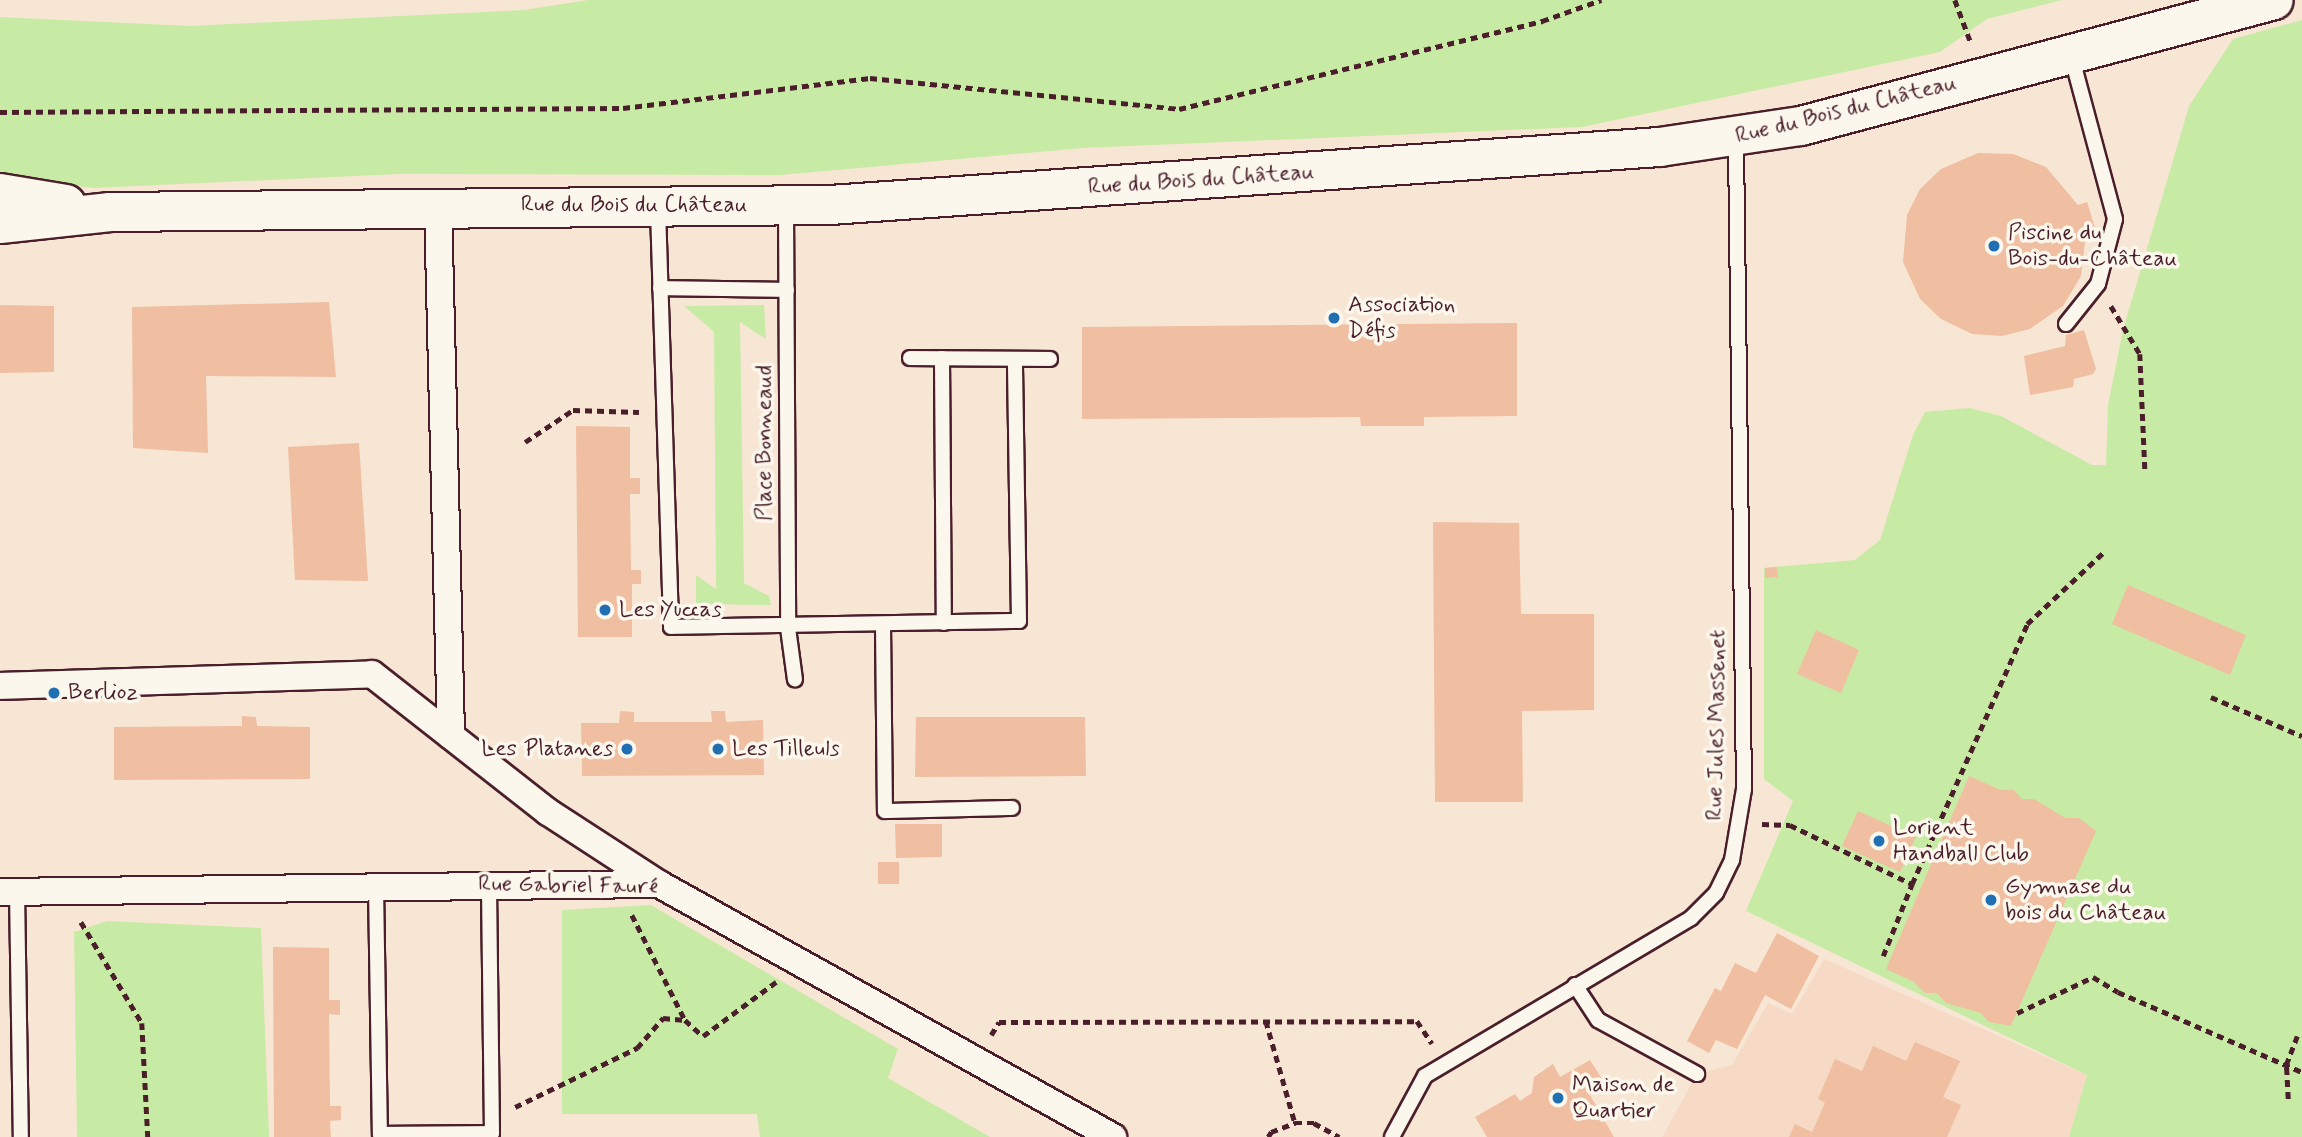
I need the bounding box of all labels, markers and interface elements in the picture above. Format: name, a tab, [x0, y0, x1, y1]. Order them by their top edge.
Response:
street label: Rue du Bois du Château	[1732, 69, 1960, 151]
street label: Rue du Bois du Château	[1086, 158, 1316, 202]
street label: Rue du Bois du Château	[520, 191, 748, 219]
place label: Piscine du Bois-du-Château	[2008, 219, 2177, 273]
marker: Piscine du Bois-du-Château	[1986, 238, 2002, 254]
place label: Association Défis	[1348, 291, 1455, 345]
marker: Association Défis	[1326, 310, 1342, 326]
street label: Place Bonneaud	[751, 365, 779, 521]
place label: Les Yuccas	[619, 596, 726, 624]
marker: Les Yuccas	[597, 602, 613, 618]
street label: Rue Jules Massenet	[1702, 631, 1732, 819]
place label: Berlioz	[68, 679, 138, 707]
marker: Berlioz	[46, 685, 62, 701]
place label: Les Platanes	[487, 735, 613, 763]
place label: Les Tilleuls	[732, 735, 840, 763]
marker: Les Platanes	[619, 741, 635, 757]
marker: Les Tilleuls	[710, 741, 726, 757]
place label: Lorient Handball Club	[1893, 814, 2029, 868]
marker: Lorient Handball Club	[1871, 833, 1887, 849]
street label: Rue Gabriel Fauré	[483, 871, 653, 901]
place label: Gymnase du bois du Château	[2005, 873, 2163, 927]
marker: Gymnase du bois du Château	[1983, 892, 1999, 908]
place label: Maison de Quartier	[1572, 1071, 1675, 1125]
marker: Maison de Quartier	[1550, 1090, 1566, 1106]

